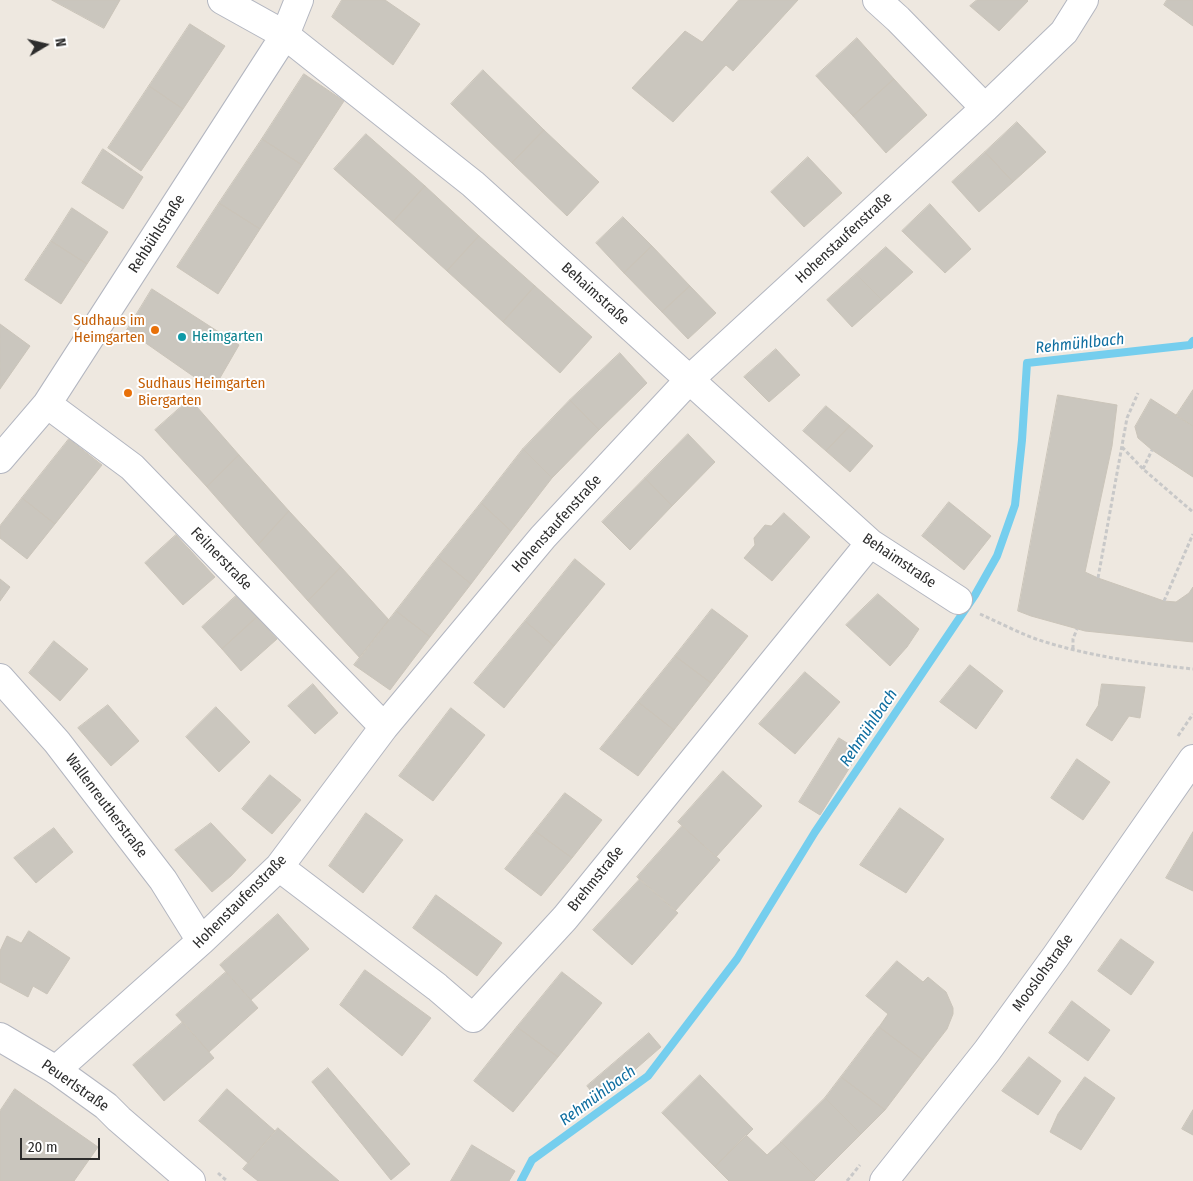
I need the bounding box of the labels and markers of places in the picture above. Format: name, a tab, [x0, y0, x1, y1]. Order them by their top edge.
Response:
place label: Sudhaus im Heimgarten	[73, 312, 145, 347]
marker: Sudhaus im Heimgarten	[149, 324, 161, 336]
place label: Heimgarten	[192, 328, 263, 346]
marker: Heimgarten	[176, 331, 188, 343]
place label: Sudhaus Heimgarten Biergarten	[138, 375, 266, 410]
marker: Sudhaus Heimgarten Biergarten	[122, 387, 134, 399]

